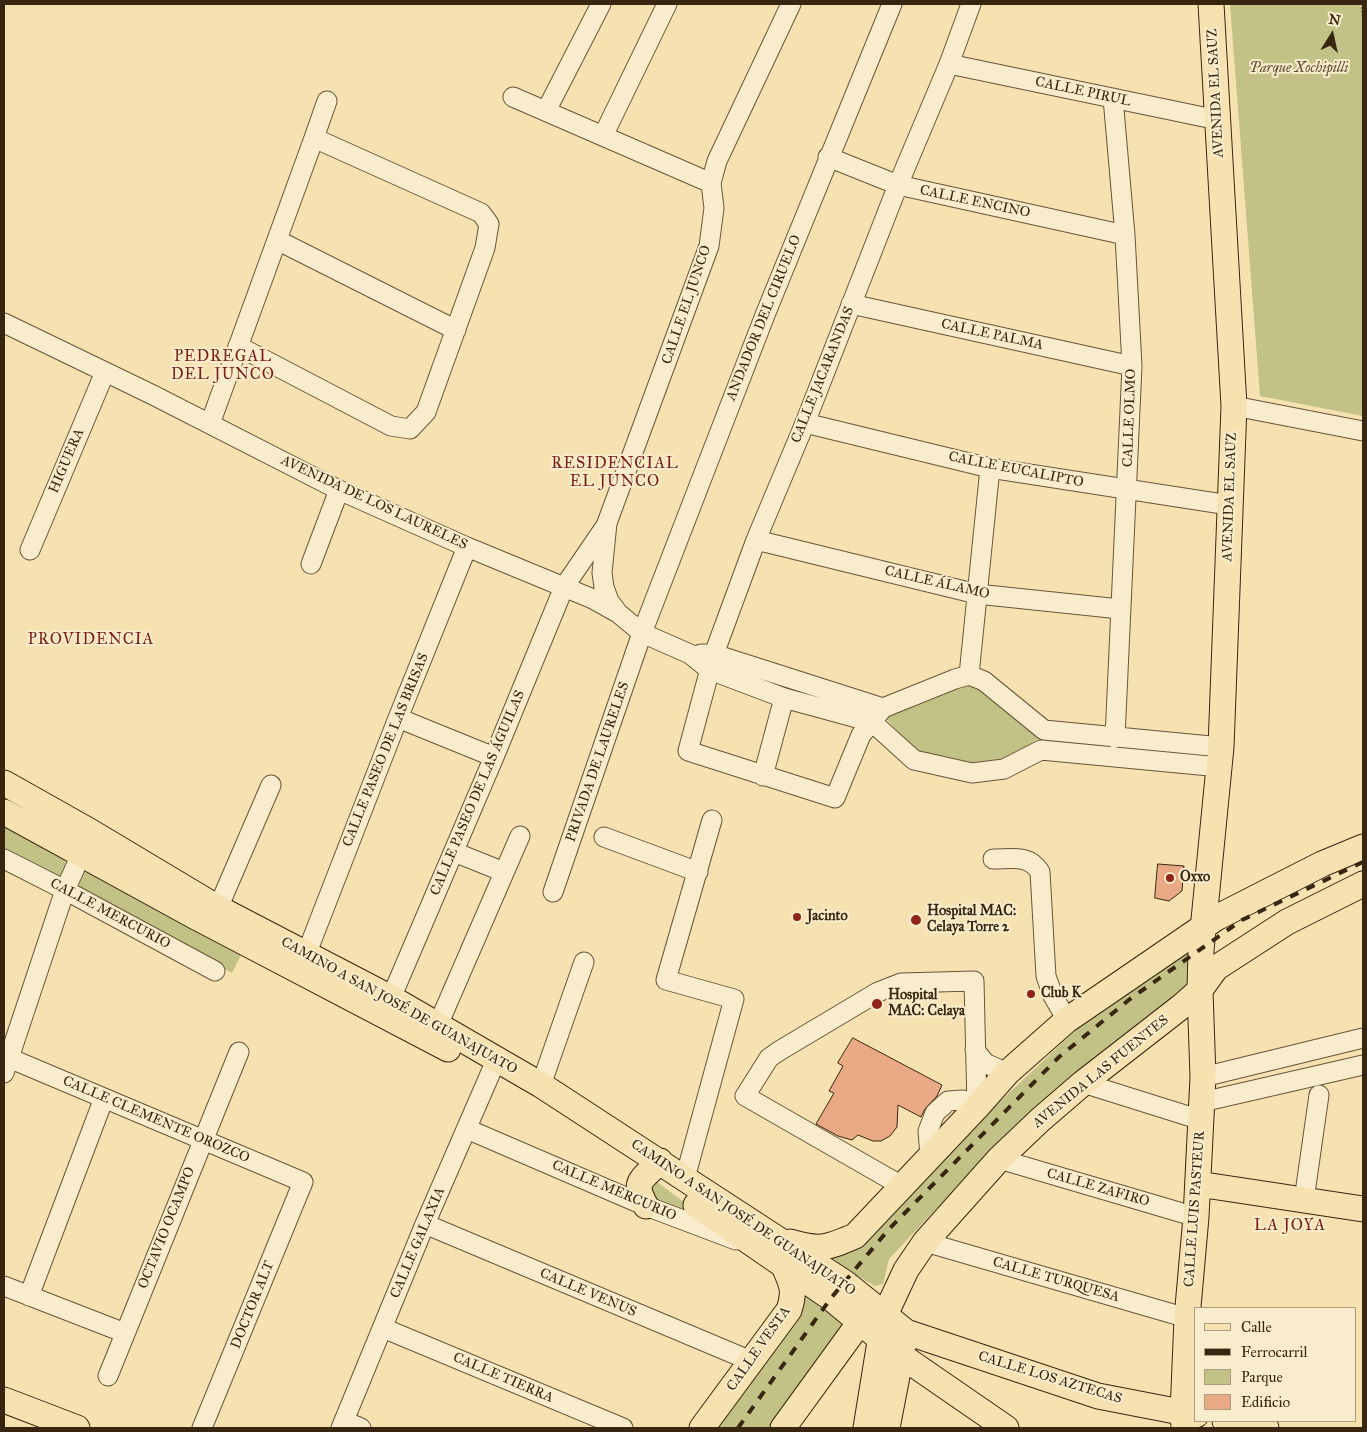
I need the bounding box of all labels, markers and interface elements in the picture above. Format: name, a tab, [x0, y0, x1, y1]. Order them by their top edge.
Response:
north arrow	[1307, 10, 1357, 60]
text: N	[1327, 10, 1342, 29]
street label: AVENIDA EL SAUZ	[1204, 28, 1228, 158]
park label: Parque Xochipilli	[1250, 61, 1348, 77]
street label: CALLE PIRUL	[1034, 74, 1132, 110]
street label: CALLE ENCINO	[918, 182, 1032, 222]
street label: ANDADOR DEL CIRUELO	[723, 233, 805, 403]
street label: CALLE EL JUNCO	[659, 243, 715, 367]
street label: CALLE JACARANDAS	[788, 304, 858, 446]
street label: CALLE PALMA	[939, 316, 1045, 354]
district label: PEDREGAL DEL JUNCO	[170, 347, 276, 385]
street label: CALLE OLMO	[1120, 368, 1140, 468]
street label: HIGUERA	[46, 426, 88, 496]
street label: AVENIDA EL SAUZ	[1219, 432, 1241, 562]
street label: CALLE EUCALIPTO	[947, 449, 1085, 491]
street label: AVENIDA DE LOS LAURELES	[278, 452, 470, 554]
district label: RESIDENCIAL EL JUNCO	[550, 454, 680, 492]
street label: CALLE ÁLAMO	[883, 563, 991, 603]
district label: PROVIDENCIA	[26, 630, 156, 650]
street label: CALLE PASEO DE LAS BRISAS	[339, 651, 433, 849]
street label: PRIVADA DE LAURELES	[563, 680, 633, 844]
street label: CALLE PASEO DE LAS ÁGUILAS	[427, 688, 529, 898]
place label: Oxxo	[1180, 870, 1210, 886]
marker: Oxxo	[1164, 872, 1176, 884]
street label: CALLE MERCURIO	[47, 875, 173, 953]
place label: Hospital MAC: Celaya Torre 2	[927, 904, 1016, 936]
place label: Jacinto	[807, 909, 848, 925]
marker: Jacinto	[791, 911, 803, 923]
marker: Hospital MAC: Celaya Torre 2	[909, 913, 923, 927]
street label: CAMINO A SAN JOSÉ DE GUANAJUATO	[278, 934, 520, 1078]
place label: Club K	[1041, 986, 1081, 1002]
place label: Hospital MAC: Celaya	[888, 988, 965, 1020]
marker: Club K	[1025, 988, 1037, 1000]
marker: Hospital MAC: Celaya	[870, 997, 884, 1011]
street label: AVENIDA LAS FUENTES	[1030, 1012, 1172, 1132]
street label: CALLE CLEMENTE OROZCO	[60, 1073, 252, 1167]
street label: CALLE LUIS PASTEUR	[1181, 1130, 1209, 1288]
street label: CAMINO A SAN JOSÉ DE GUANAJUATO	[627, 1136, 859, 1300]
street label: CALLE MERCURIO	[549, 1157, 679, 1225]
street label: OCTAVIO OCAMPO	[135, 1165, 199, 1291]
street label: CALLE ZAFIRO	[1045, 1165, 1151, 1211]
street label: CALLE GALAXIA	[387, 1185, 449, 1301]
district label: LA JOYA	[1253, 1216, 1327, 1236]
street label: CALLE TURQUESA	[991, 1254, 1121, 1306]
street label: DOCTOR ALT	[228, 1259, 278, 1351]
street label: CALLE VENUS	[537, 1265, 639, 1321]
street label: CALLE VESTA	[724, 1304, 794, 1394]
legend	[1194, 1307, 1357, 1422]
text: Calle	[1241, 1318, 1272, 1336]
text: Ferrocarril	[1241, 1343, 1308, 1361]
street label: CALLE LOS AZTECAS	[976, 1348, 1124, 1408]
street label: CALLE TIERRA	[450, 1349, 556, 1407]
text: Parque	[1241, 1368, 1283, 1386]
text: Edificio	[1241, 1393, 1290, 1411]

